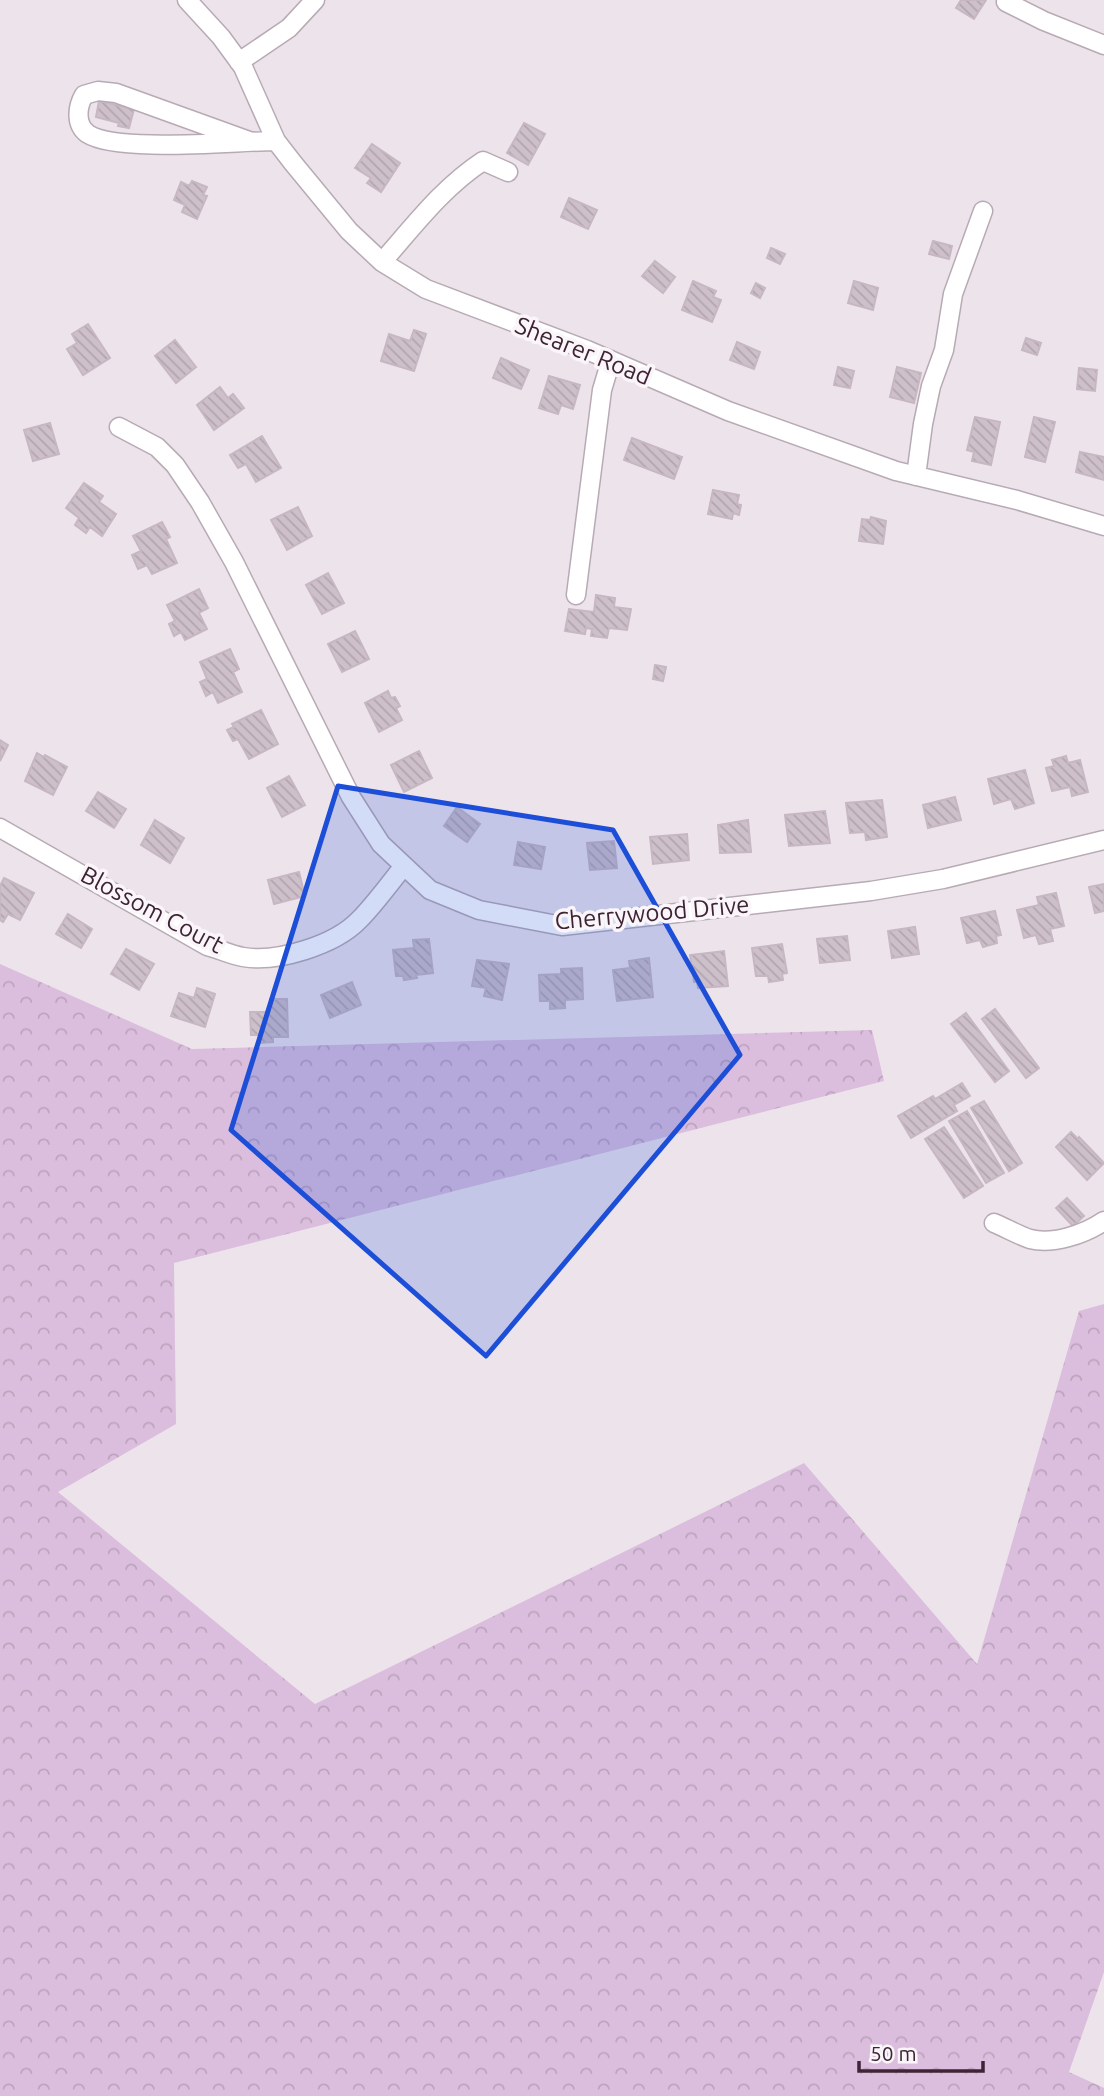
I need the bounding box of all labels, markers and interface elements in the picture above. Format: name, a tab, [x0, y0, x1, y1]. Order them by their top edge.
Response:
street label: Shearer Road	[511, 311, 655, 390]
street label: Blossom Court	[76, 861, 229, 959]
street label: Cherrywood Drive	[554, 891, 750, 934]
scale bar	[859, 2030, 983, 2074]
text: 50 m	[870, 2041, 917, 2065]

